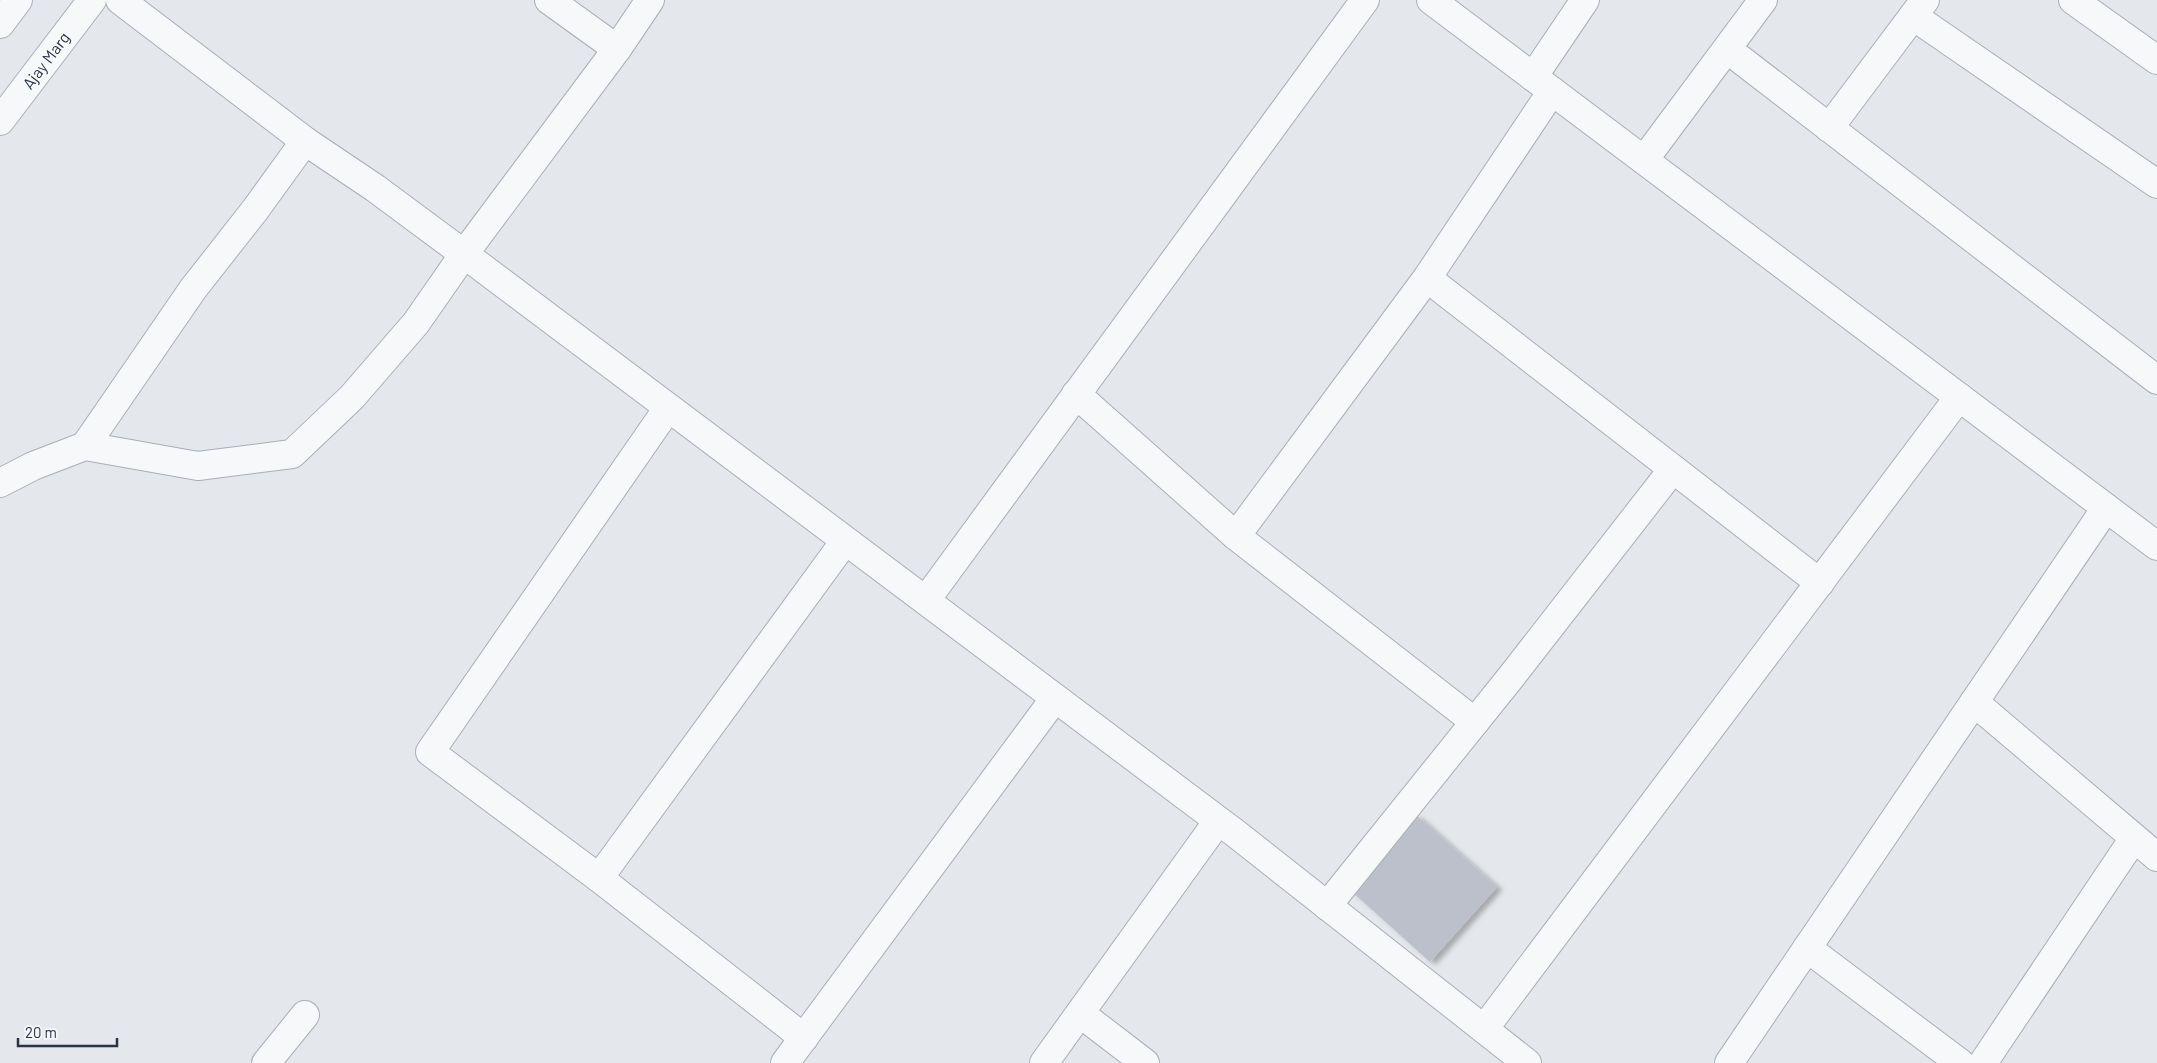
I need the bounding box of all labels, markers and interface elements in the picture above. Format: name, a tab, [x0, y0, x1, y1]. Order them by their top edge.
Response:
street label: Ajay Marg	[18, 28, 73, 92]
scale bar	[18, 1016, 116, 1048]
text: 20 m	[25, 1023, 57, 1041]

